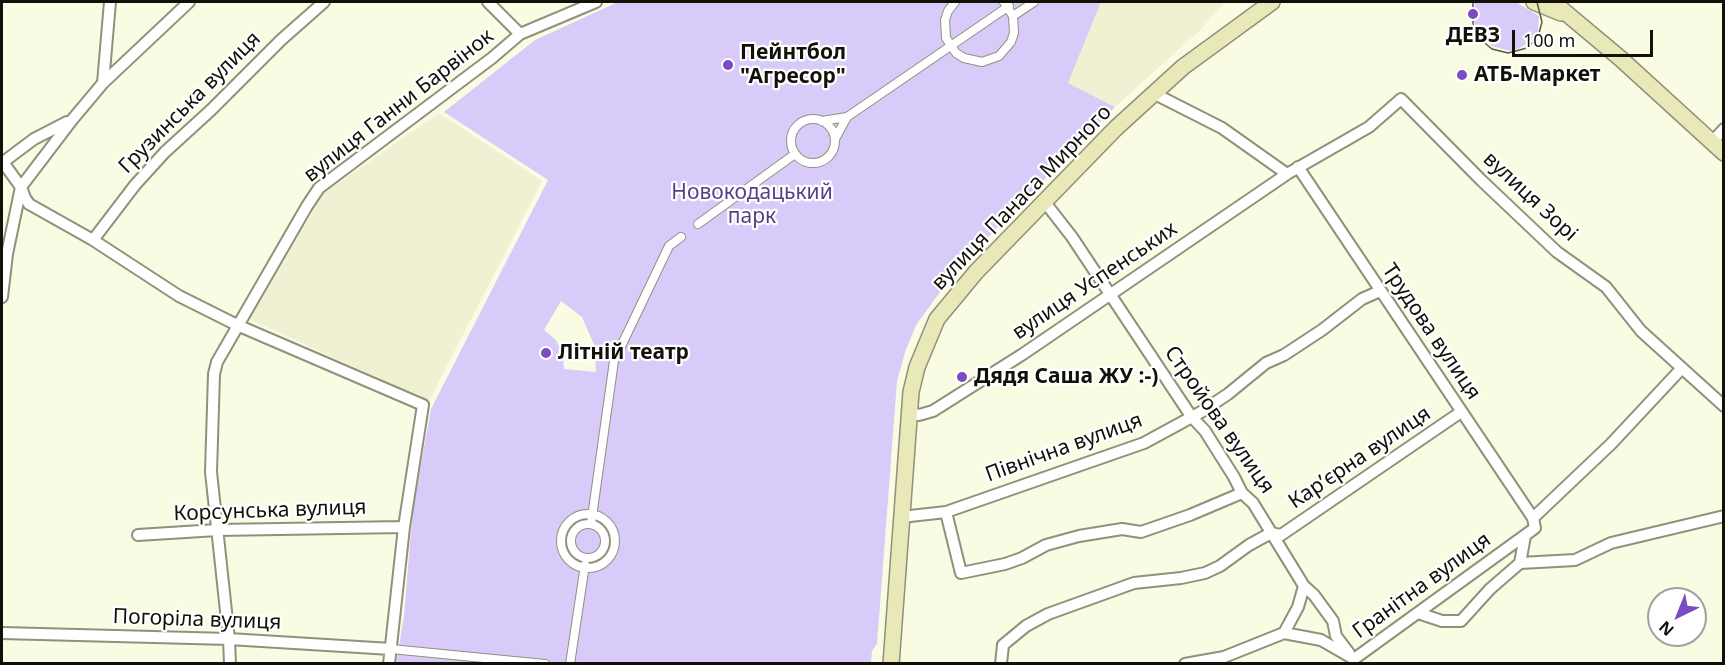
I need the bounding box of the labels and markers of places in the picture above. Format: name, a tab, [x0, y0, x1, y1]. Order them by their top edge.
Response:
marker: ДЕВЗ	[1466, 7, 1480, 21]
place label: ДЕВЗ	[1446, 23, 1500, 49]
place label: Пейнтбол "Агресор"	[740, 40, 846, 90]
marker: Пейнтбол "Агресор"	[721, 58, 735, 72]
place label: АТБ-Маркет	[1474, 62, 1600, 88]
marker: АТБ-Маркет	[1455, 68, 1469, 82]
place label: Лiтнiй театр	[558, 340, 689, 366]
marker: Лiтнiй театр	[539, 346, 553, 360]
place label: Дядя Саша ЖУ :-)	[974, 364, 1158, 390]
marker: Дядя Саша ЖУ :-)	[955, 370, 969, 384]

